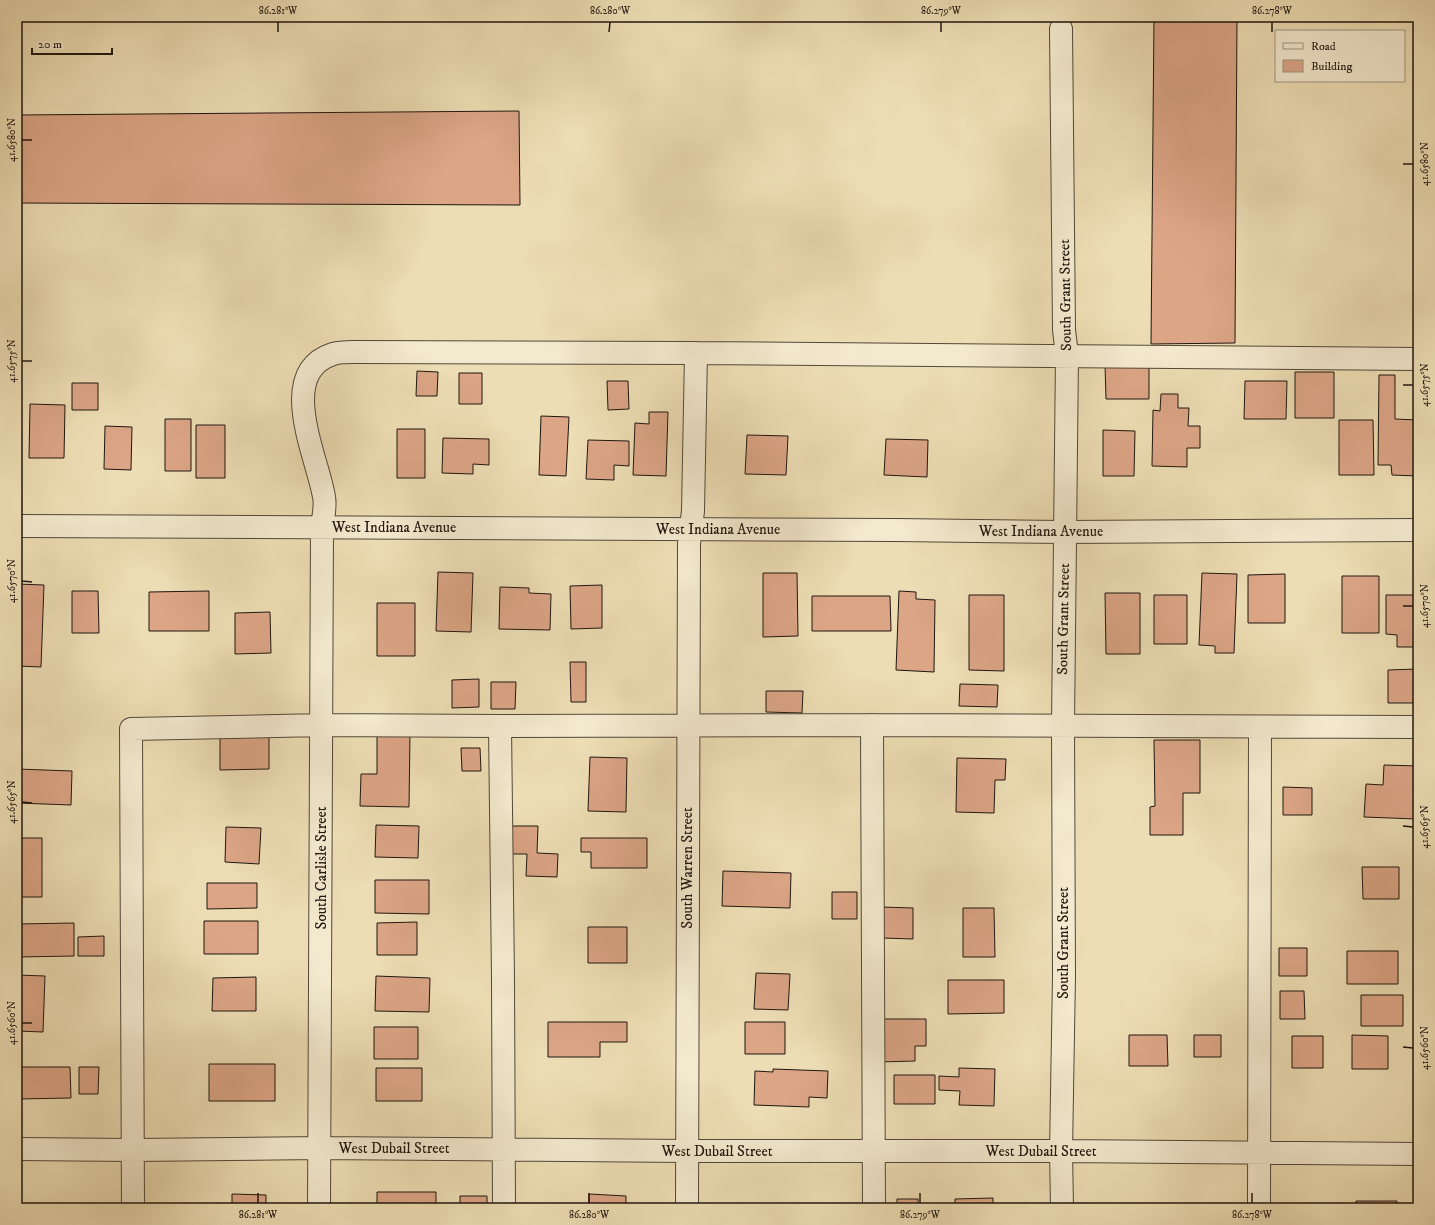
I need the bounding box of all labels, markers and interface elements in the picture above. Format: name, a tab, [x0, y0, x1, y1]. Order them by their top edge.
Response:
text: 86.281°W	[259, 5, 298, 17]
text: 86.280°W	[590, 5, 631, 17]
text: 86.279°W	[921, 5, 962, 17]
text: 86.278°W	[1252, 5, 1293, 17]
scale bar	[32, 30, 112, 56]
legend	[1275, 30, 1405, 82]
text: 20 m	[38, 37, 62, 52]
text: Road	[1311, 39, 1336, 54]
text: Building	[1311, 59, 1352, 74]
text: 41.6580°N	[6, 118, 18, 162]
text: 41.6580°N	[1419, 142, 1431, 186]
street label: South Grant Street	[1055, 239, 1076, 351]
text: 41.6575°N	[6, 339, 18, 383]
text: 41.6575°N	[1419, 363, 1431, 407]
street label: West Indiana Avenue	[331, 518, 456, 537]
street label: West Indiana Avenue	[655, 520, 780, 539]
street label: West Indiana Avenue	[978, 522, 1103, 541]
text: 41.6570°N	[6, 559, 18, 603]
street label: South Grant Street	[1053, 563, 1074, 675]
text: 41.6570°N	[1419, 584, 1431, 628]
text: 41.6565°N	[6, 780, 18, 824]
text: 41.6565°N	[1419, 805, 1431, 849]
street label: South Carlisle Street	[312, 806, 331, 929]
street label: South Warren Street	[678, 807, 697, 929]
street label: South Grant Street	[1054, 887, 1073, 999]
text: 41.6560°N	[6, 1001, 18, 1045]
text: 41.6560°N	[1419, 1026, 1431, 1070]
street label: West Dubail Street	[337, 1139, 450, 1158]
street label: West Dubail Street	[660, 1142, 773, 1161]
street label: West Dubail Street	[984, 1142, 1097, 1161]
text: 86.281°W	[239, 1209, 278, 1221]
text: 86.280°W	[569, 1209, 610, 1221]
text: 86.279°W	[900, 1209, 941, 1221]
text: 86.278°W	[1232, 1209, 1273, 1221]

